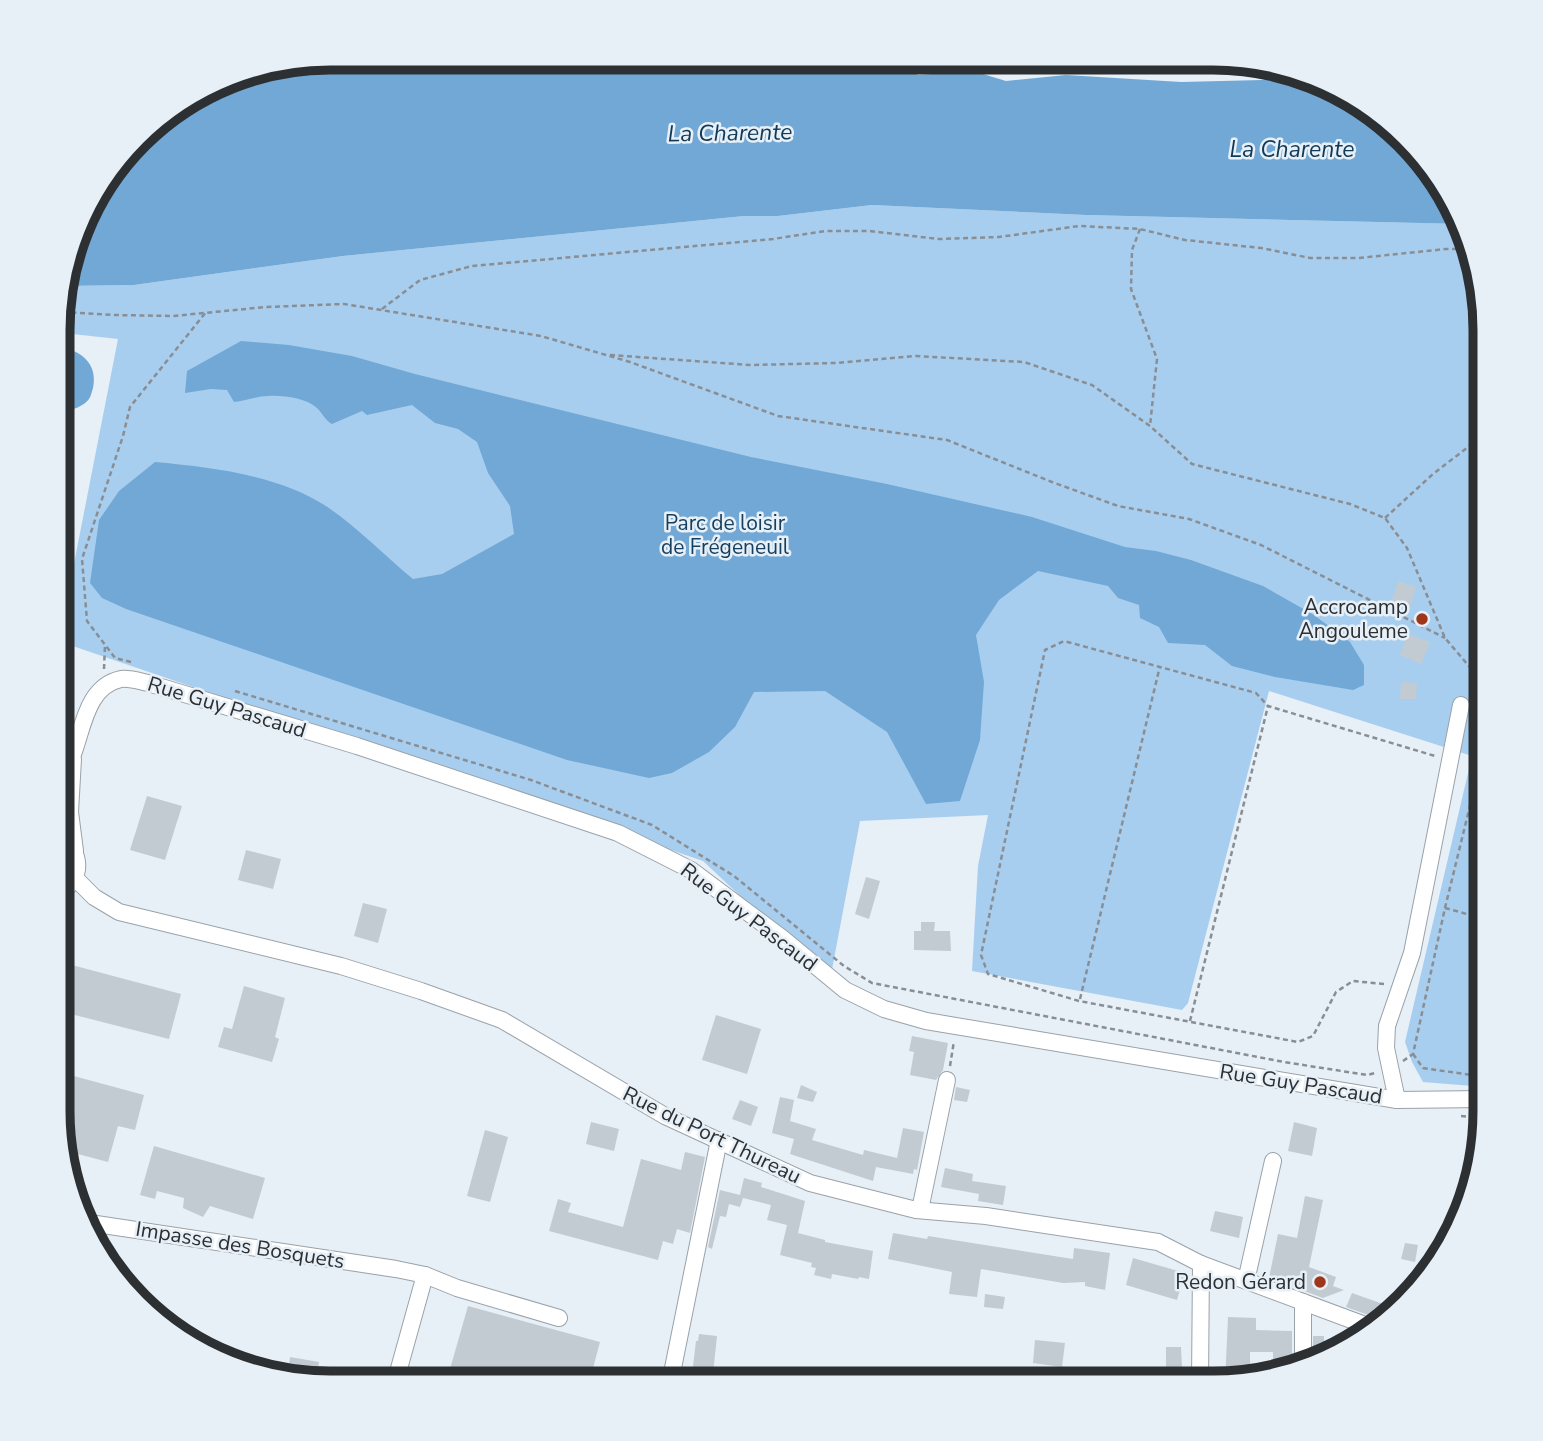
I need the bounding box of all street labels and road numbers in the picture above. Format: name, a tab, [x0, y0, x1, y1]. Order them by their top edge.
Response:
street label: Rue Guy Pascaud	[144, 670, 310, 744]
street label: Rue Guy Pascaud	[675, 856, 823, 978]
street label: Rue Guy Pascaud	[1218, 1057, 1384, 1111]
street label: Rue du Port Thureau	[618, 1080, 806, 1190]
street label: Impasse des Bosquets	[134, 1215, 346, 1275]

